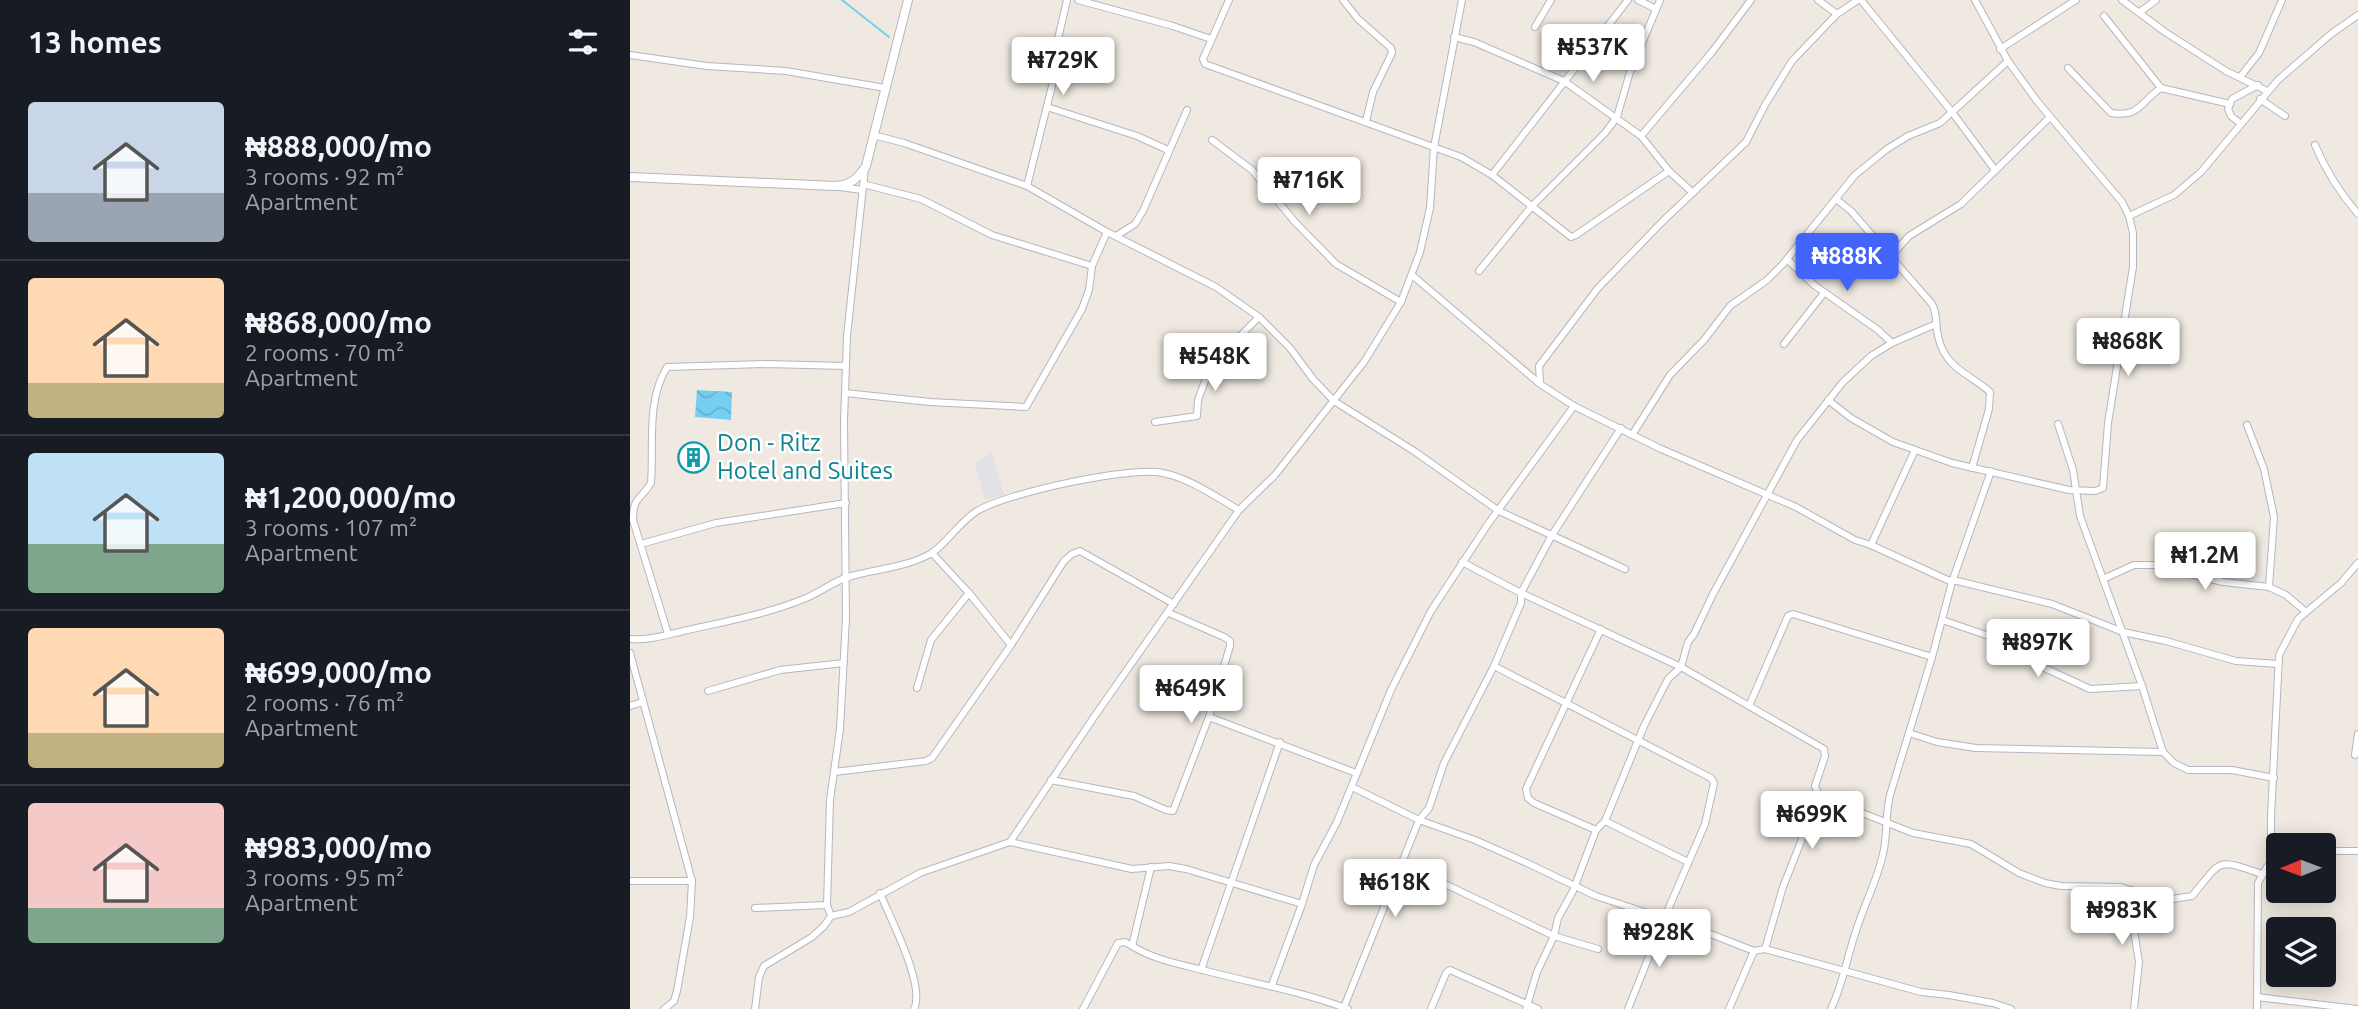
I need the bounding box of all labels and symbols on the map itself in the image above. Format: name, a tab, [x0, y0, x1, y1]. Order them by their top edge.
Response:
pin: ₦537K	[1544, 24, 1642, 84]
pin: ₦729K	[1014, 38, 1112, 97]
pin: ₦716K	[1260, 158, 1358, 217]
pin: ₦888K	[1798, 233, 1896, 293]
pin: ₦868K	[2079, 318, 2177, 378]
pin: ₦548K	[1166, 334, 1264, 393]
place label: Don - Ritz Hotel and Suites	[717, 429, 893, 484]
building icon: Don - Ritz Hotel and Suites	[677, 440, 711, 474]
pin: ₦1.2M	[2156, 532, 2254, 592]
pin: ₦897K	[1989, 620, 2087, 679]
pin: ₦649K	[1142, 666, 1240, 725]
pin: ₦699K	[1763, 792, 1861, 851]
north arrow	[2266, 833, 2336, 903]
pin: ₦618K	[1346, 860, 1444, 919]
pin: ₦983K	[2073, 888, 2171, 947]
pin: ₦928K	[1610, 909, 1708, 969]

